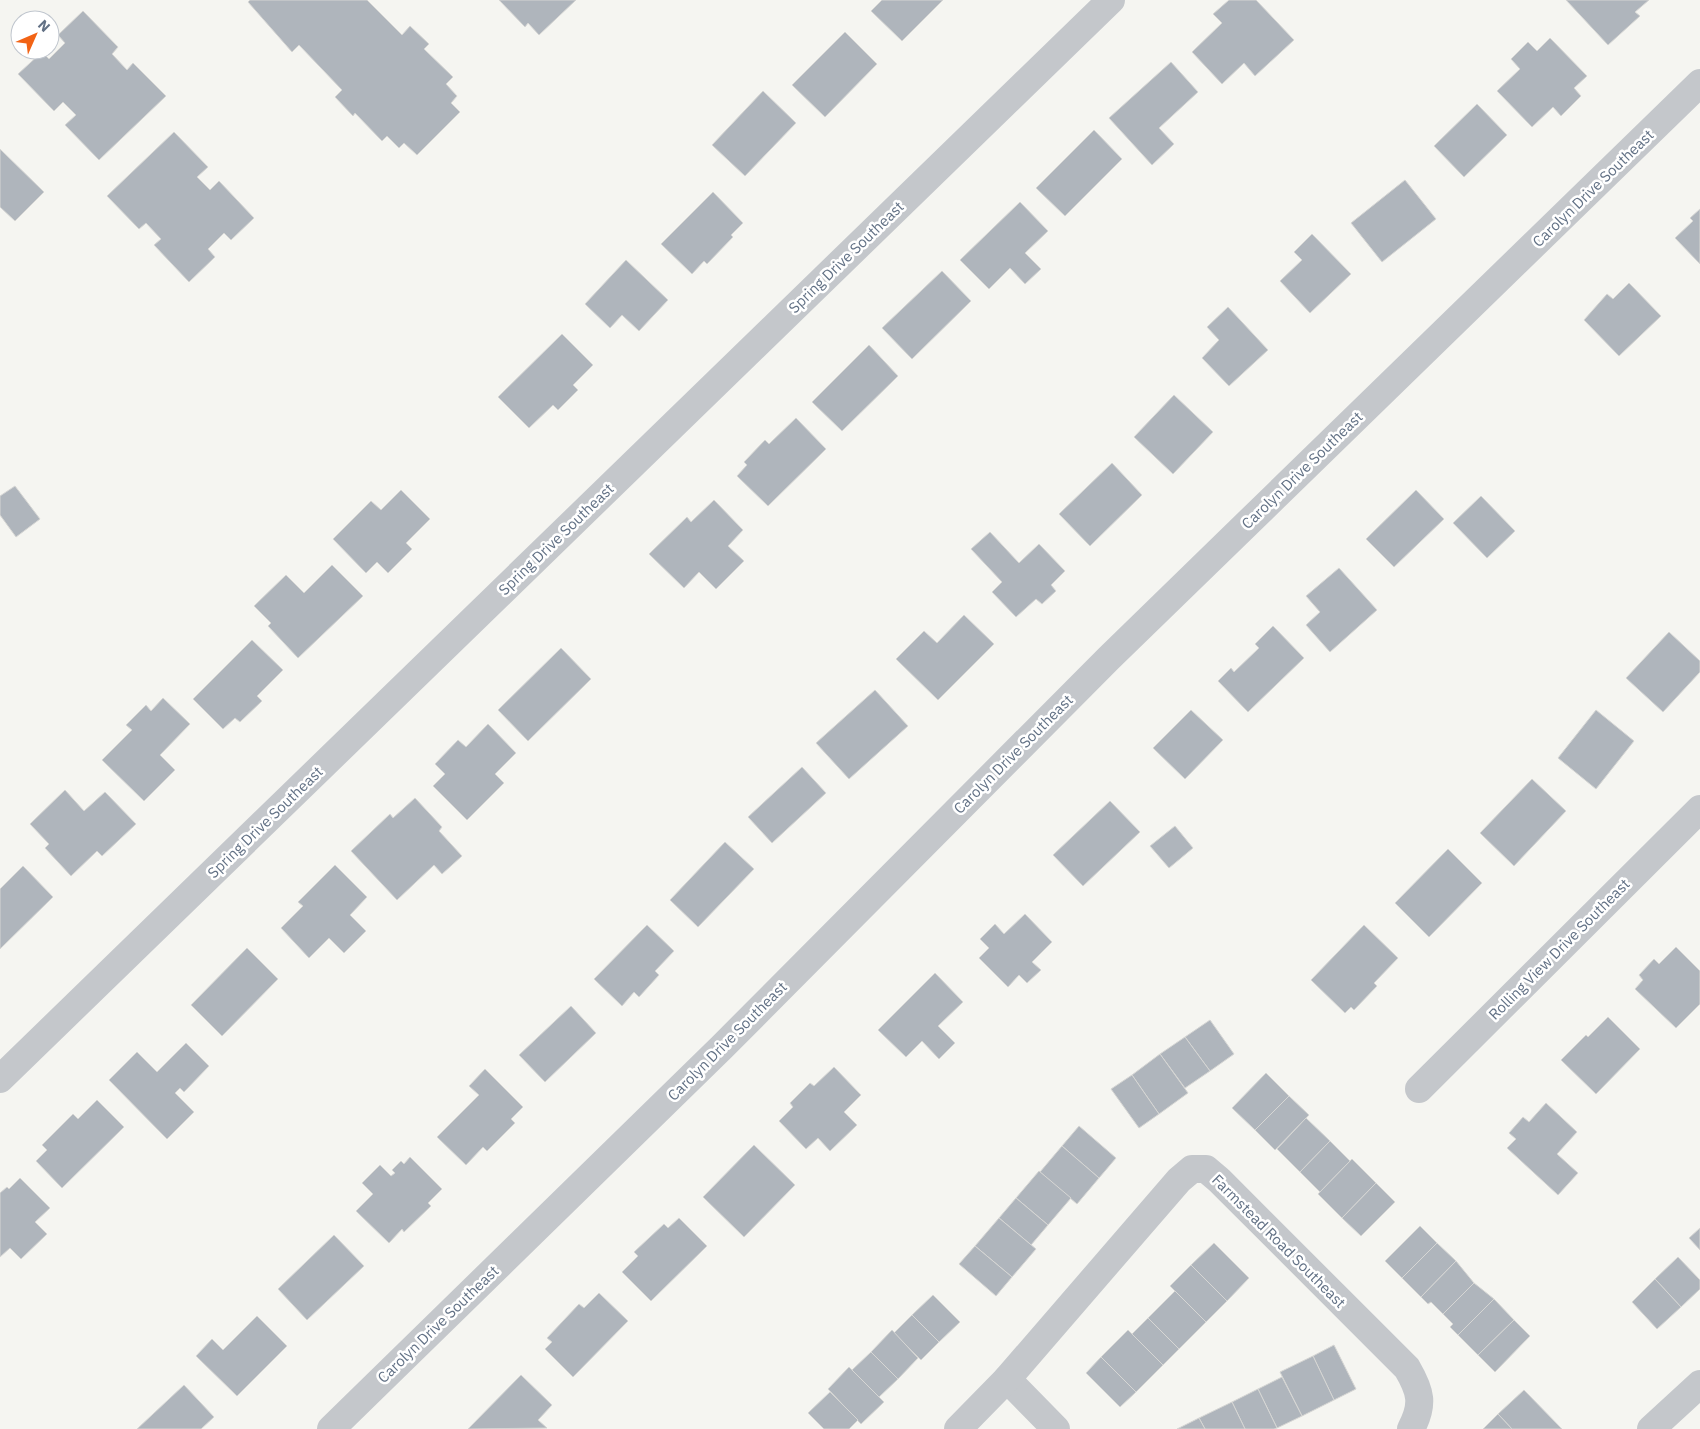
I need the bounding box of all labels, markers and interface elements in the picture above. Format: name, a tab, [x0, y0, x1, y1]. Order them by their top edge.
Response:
north arrow	[10, 10, 60, 60]
text: N	[34, 16, 54, 36]
street label: Carolyn Drive Southeast	[1528, 125, 1658, 251]
street label: Spring Drive Southeast	[784, 197, 908, 317]
street label: Carolyn Drive Southeast	[1237, 407, 1367, 533]
street label: Spring Drive Southeast	[494, 479, 618, 599]
street label: Carolyn Drive Southeast	[949, 690, 1077, 818]
street label: Spring Drive Southeast	[203, 762, 327, 882]
street label: Rolling View Drive Southeast	[1484, 874, 1634, 1024]
street label: Carolyn Drive Southeast	[663, 977, 791, 1105]
street label: Farmstead Road Southeast	[1208, 1170, 1350, 1312]
street label: Carolyn Drive Southeast	[373, 1261, 503, 1387]

